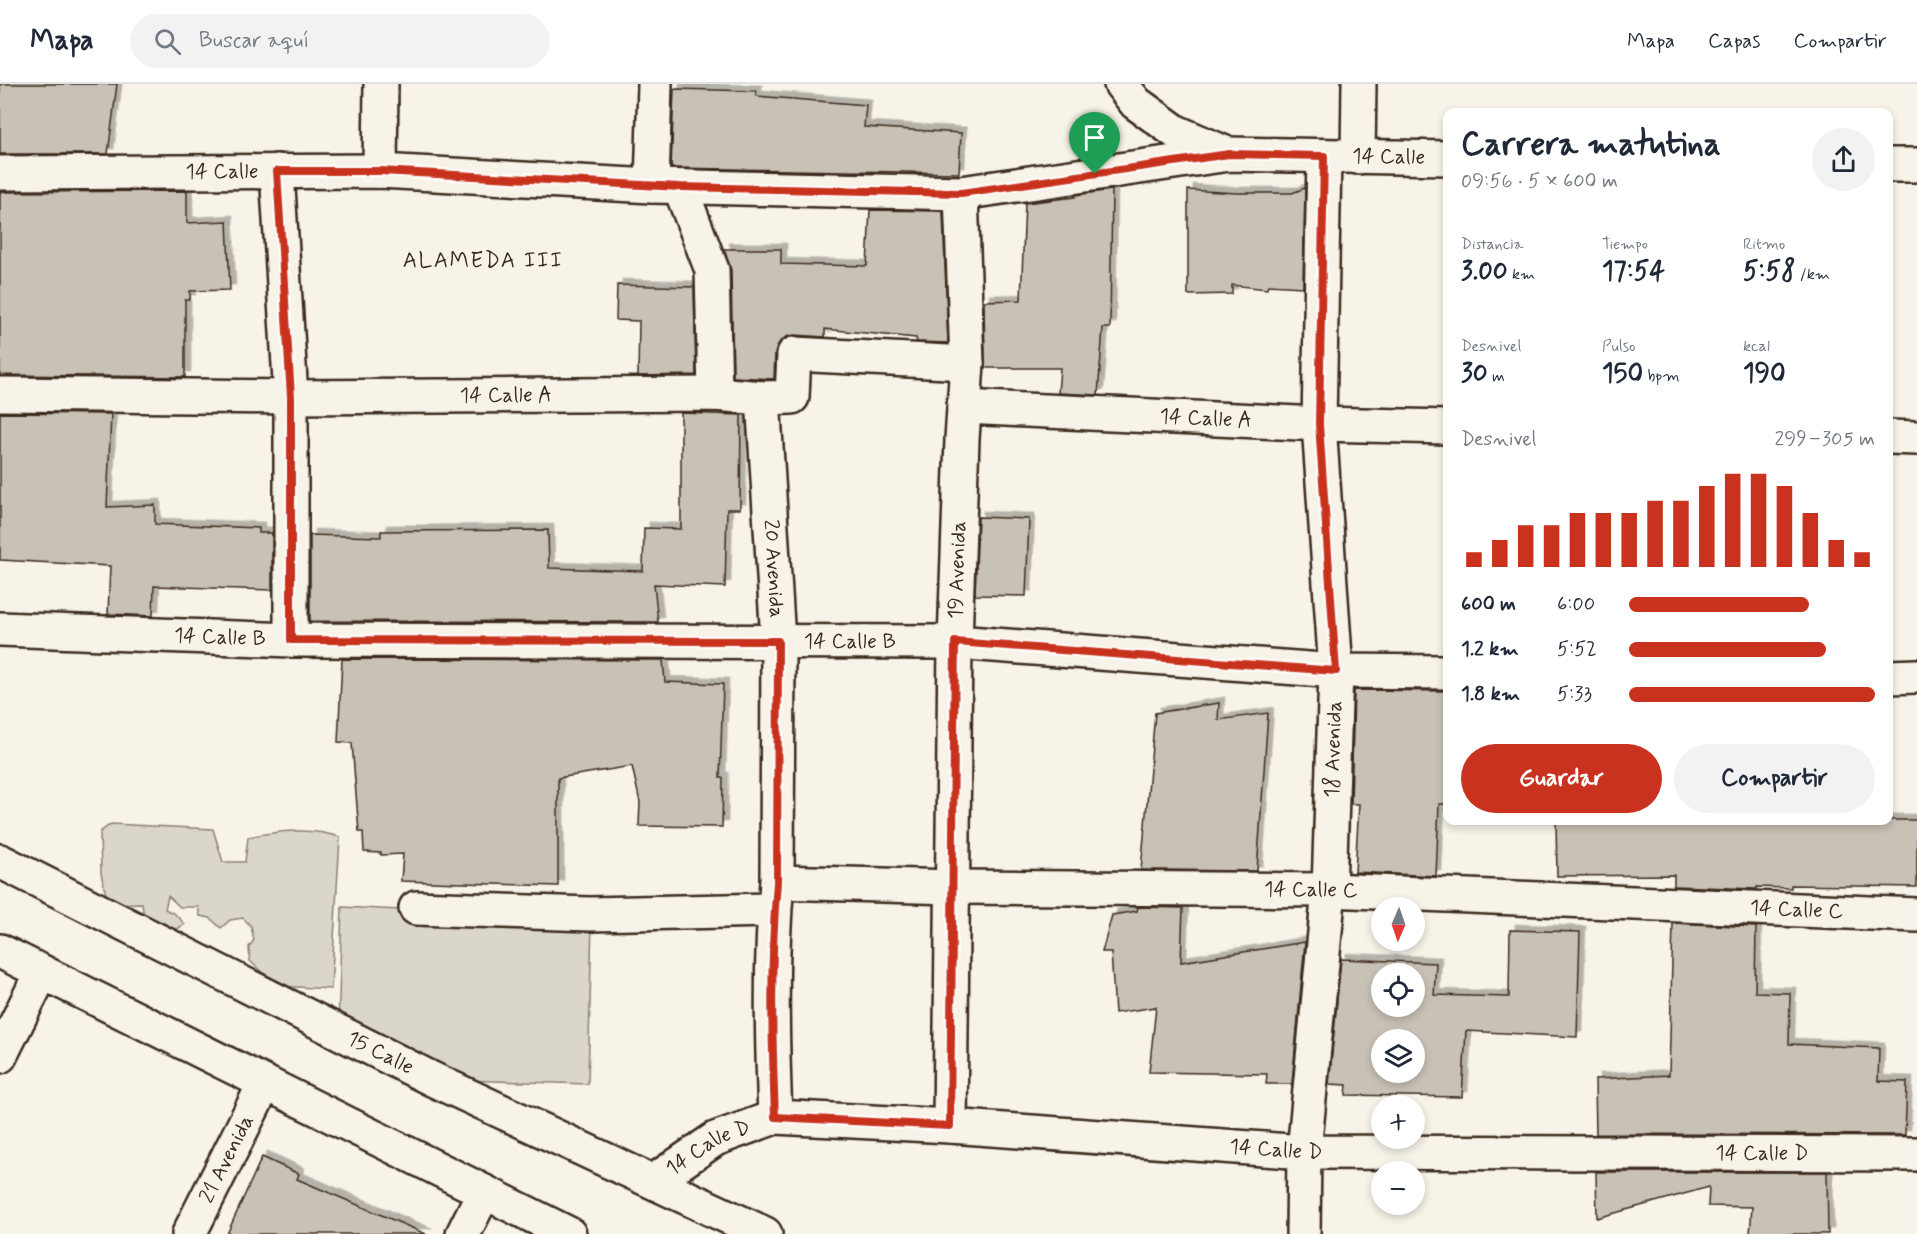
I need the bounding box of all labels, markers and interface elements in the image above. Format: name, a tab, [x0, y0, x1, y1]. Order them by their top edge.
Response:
search box	[130, 14, 550, 68]
text: Mapa	[30, 23, 94, 60]
icon: search	[151, 25, 184, 58]
text: Buscar aquí	[199, 27, 309, 55]
text: Mapa	[1627, 27, 1675, 55]
text: Capas	[1708, 27, 1761, 55]
text: Compartir	[1794, 27, 1887, 55]
pin	[1069, 112, 1120, 174]
icon: arrive	[1078, 121, 1111, 154]
text: Carrera matutina	[1461, 123, 1721, 167]
button: share	[1812, 128, 1875, 191]
street label: 14 Calle	[1352, 142, 1425, 172]
street label: 14 Calle	[185, 158, 259, 186]
text: 09:56 · 5 × 600 m	[1461, 168, 1618, 195]
text: Distancia	[1461, 234, 1523, 255]
text: Tiempo	[1602, 234, 1648, 255]
text: Ritmo	[1743, 234, 1785, 255]
district label: ALAMEDA III	[403, 247, 563, 275]
text: 3.00	[1461, 255, 1508, 289]
text: 17:54	[1602, 255, 1665, 289]
text: 5:58	[1743, 255, 1795, 289]
text: km	[1508, 264, 1535, 285]
text: /km	[1795, 264, 1830, 285]
text: Desnivel	[1461, 336, 1521, 357]
text: Pulso	[1602, 336, 1636, 357]
text: kcal	[1743, 336, 1770, 357]
text: 30	[1461, 357, 1488, 391]
text: 150	[1602, 357, 1643, 391]
text: 190	[1743, 357, 1786, 391]
text: m	[1488, 366, 1505, 387]
text: bpm	[1643, 366, 1680, 387]
street label: 14 Calle A	[460, 381, 552, 410]
street label: 14 Calle A	[1159, 402, 1253, 435]
text: Desnivel	[1461, 426, 1536, 453]
text: 299–305 m	[1774, 426, 1875, 453]
street label: 20 Avenida	[757, 519, 791, 619]
street label: 19 Avenida	[942, 521, 973, 620]
text: 600 m	[1461, 591, 1516, 618]
text: 6:00	[1557, 591, 1595, 618]
street label: 14 Calle B	[173, 622, 266, 653]
street label: 14 Calle B	[804, 628, 896, 656]
text: 1.2 km	[1461, 636, 1518, 663]
text: 5:52	[1557, 636, 1597, 663]
text: 1.8 km	[1461, 681, 1520, 708]
text: 5:33	[1557, 681, 1592, 708]
street label: 18 Avenida	[1318, 700, 1349, 798]
button: Guardar	[1461, 744, 1662, 813]
button: Compartir	[1674, 744, 1875, 813]
street label: 14 Calle C	[1264, 875, 1358, 905]
street label: 14 Calle C	[1749, 894, 1844, 926]
north arrow	[1371, 897, 1425, 951]
map controls	[1371, 897, 1425, 1215]
button: locate	[1371, 963, 1425, 1017]
street label: 15 Calle	[342, 1024, 419, 1082]
button: layers	[1371, 1029, 1425, 1083]
button: +	[1371, 1095, 1425, 1149]
street label: 21 Avenida	[193, 1110, 261, 1208]
street label: 14 Calle D	[660, 1113, 754, 1183]
street label: 14 Calle D	[1228, 1133, 1322, 1166]
street label: 14 Calle D	[1715, 1139, 1808, 1168]
button: −	[1371, 1161, 1425, 1215]

